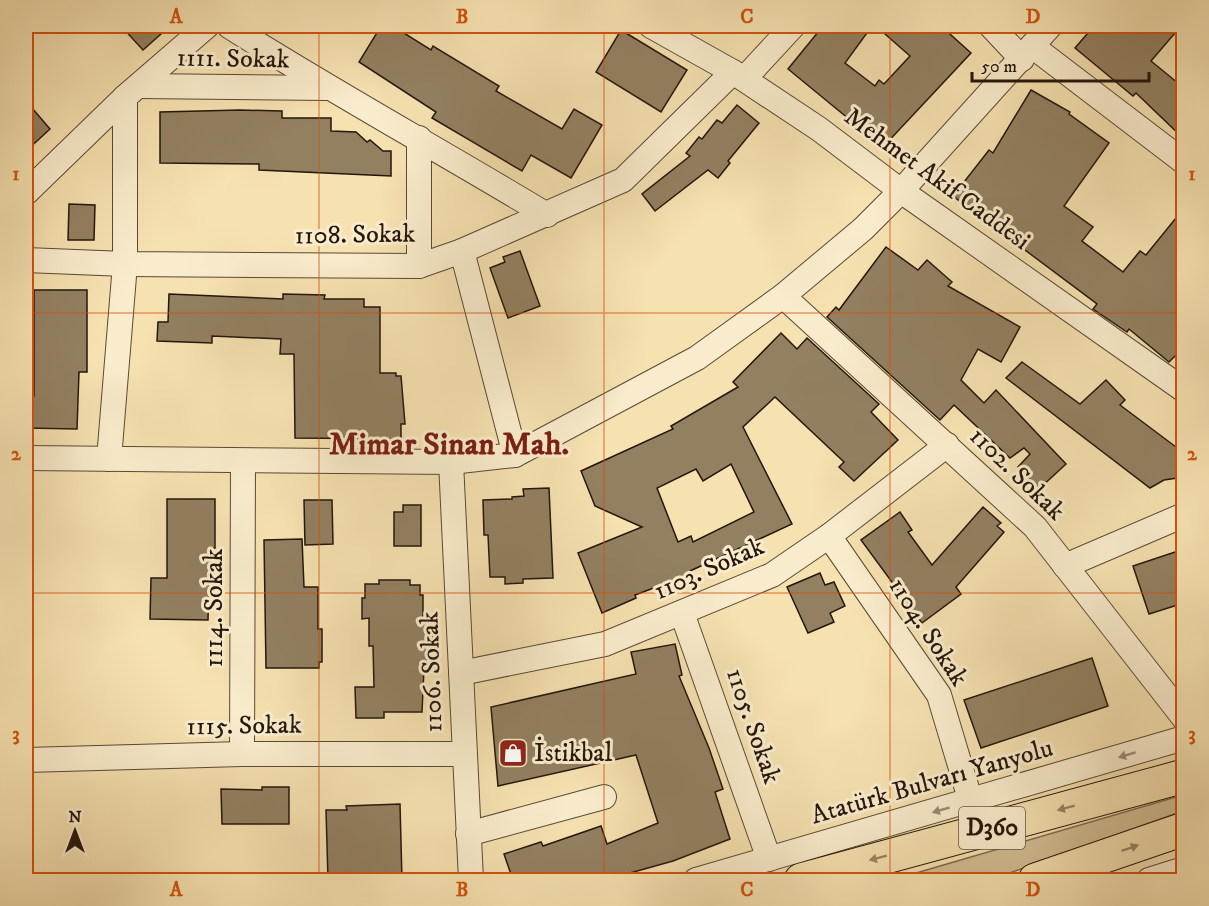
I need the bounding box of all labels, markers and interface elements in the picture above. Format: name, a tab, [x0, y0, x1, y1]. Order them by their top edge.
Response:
text: A	[169, 5, 184, 30]
text: B	[456, 5, 468, 30]
text: C	[740, 5, 754, 30]
text: D	[1026, 5, 1041, 30]
street label: 1111. Sokak	[176, 42, 290, 76]
scale bar	[972, 45, 1149, 83]
text: 50 m	[981, 56, 1017, 78]
street label: Mehmet Akif Caddesi	[837, 100, 1037, 258]
text: 1	[12, 162, 20, 187]
text: 1	[1188, 162, 1196, 187]
street label: 1108. Sokak	[294, 217, 416, 253]
street label: 1102. Sokak	[962, 420, 1072, 528]
district label: Mimar Sinan Mah.	[329, 425, 569, 465]
text: 2	[11, 442, 22, 467]
text: 2	[1187, 442, 1198, 467]
street label: 1103. Sokak	[649, 530, 769, 608]
street label: 1114. Sokak	[198, 548, 231, 667]
street label: 1104. Sokak	[881, 571, 975, 693]
street label: 1106. Sokak	[413, 611, 451, 733]
street label: 1105. Sokak	[718, 664, 788, 788]
street label: 1115. Sokak	[186, 708, 302, 744]
text: 3	[12, 722, 20, 747]
text: 3	[1188, 722, 1196, 747]
street label: Atatürk Bulvarı Yanyolu	[807, 732, 1057, 832]
place label: İstikbal	[534, 736, 612, 770]
shop icon: İstikbal	[497, 737, 529, 769]
one-way arrow	[1118, 751, 1136, 760]
north arrow	[45, 801, 105, 861]
one-way arrow	[1057, 803, 1075, 813]
one-way arrow	[932, 806, 950, 816]
text: N	[68, 807, 82, 827]
road number: D360	[959, 807, 1025, 849]
one-way arrow	[1121, 842, 1139, 852]
one-way arrow	[869, 854, 887, 864]
text: A	[169, 878, 184, 903]
text: B	[456, 878, 468, 903]
text: C	[740, 878, 754, 903]
text: D	[1026, 878, 1041, 903]

